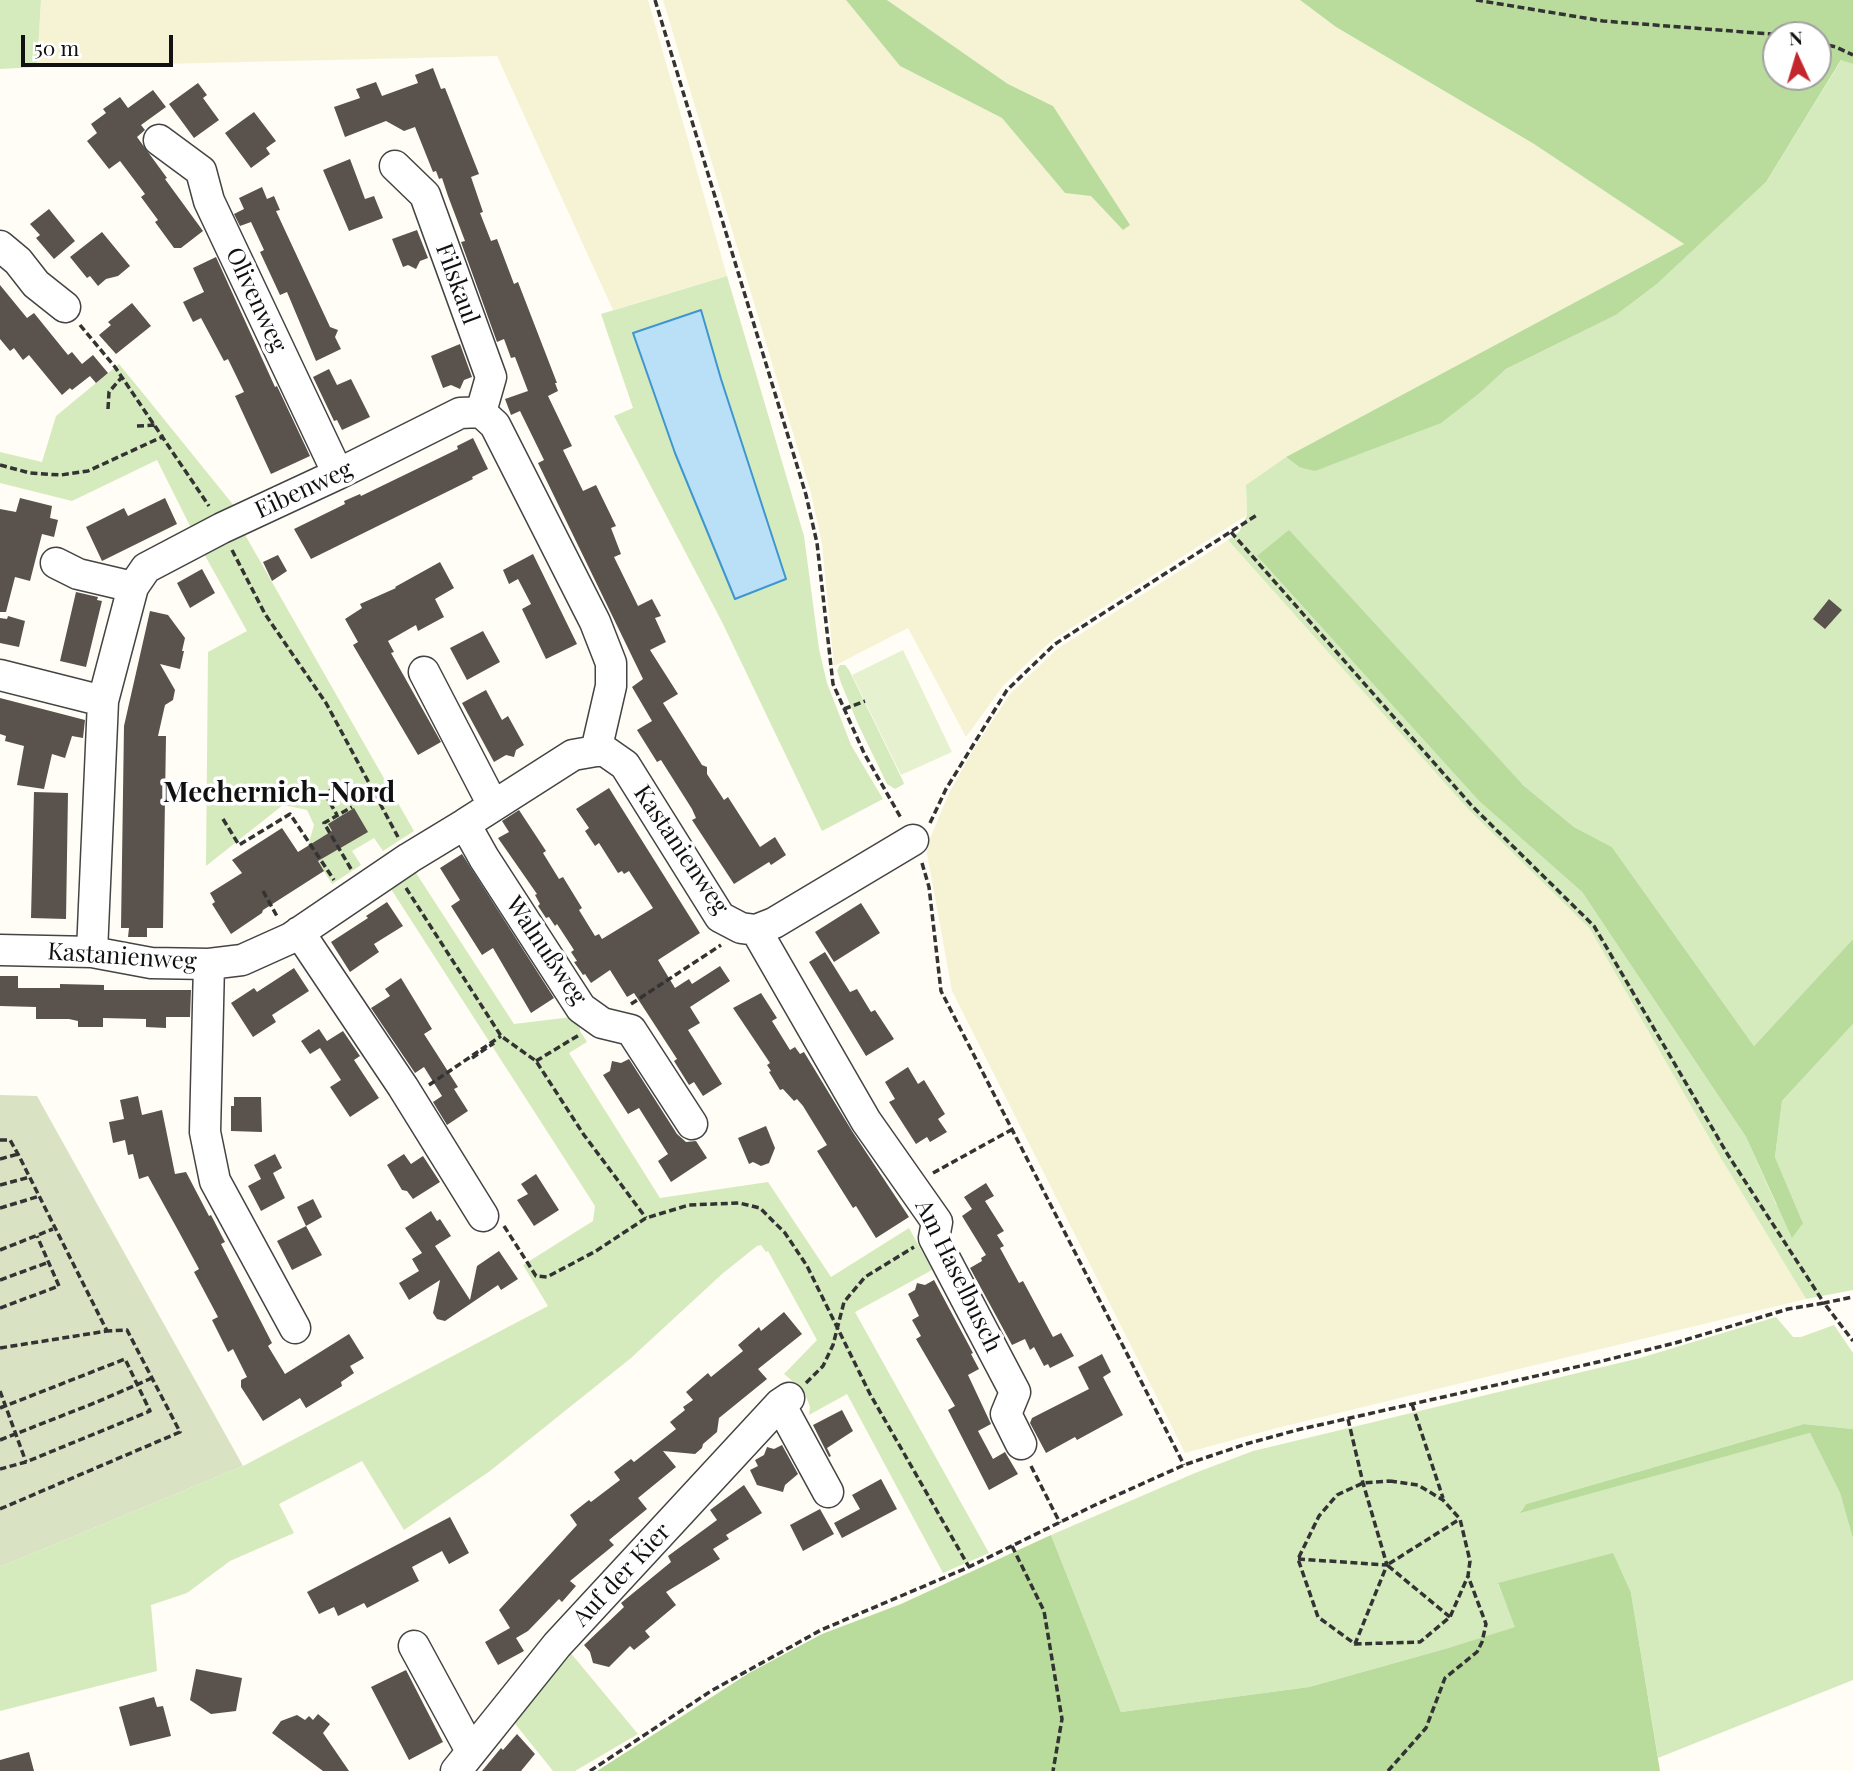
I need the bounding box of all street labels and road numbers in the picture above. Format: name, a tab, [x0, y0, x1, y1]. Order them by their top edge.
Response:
street label: Filskaul	[429, 240, 485, 328]
street label: Olivenweg	[219, 243, 293, 357]
street label: Eibenweg	[251, 455, 357, 525]
street label: Kastanienweg	[627, 780, 735, 920]
street label: Walnußweg	[499, 891, 593, 1011]
street label: Kastanienweg	[46, 937, 198, 977]
street label: Am Haselbusch	[909, 1195, 1007, 1357]
street label: Auf der Kier	[567, 1517, 677, 1633]

